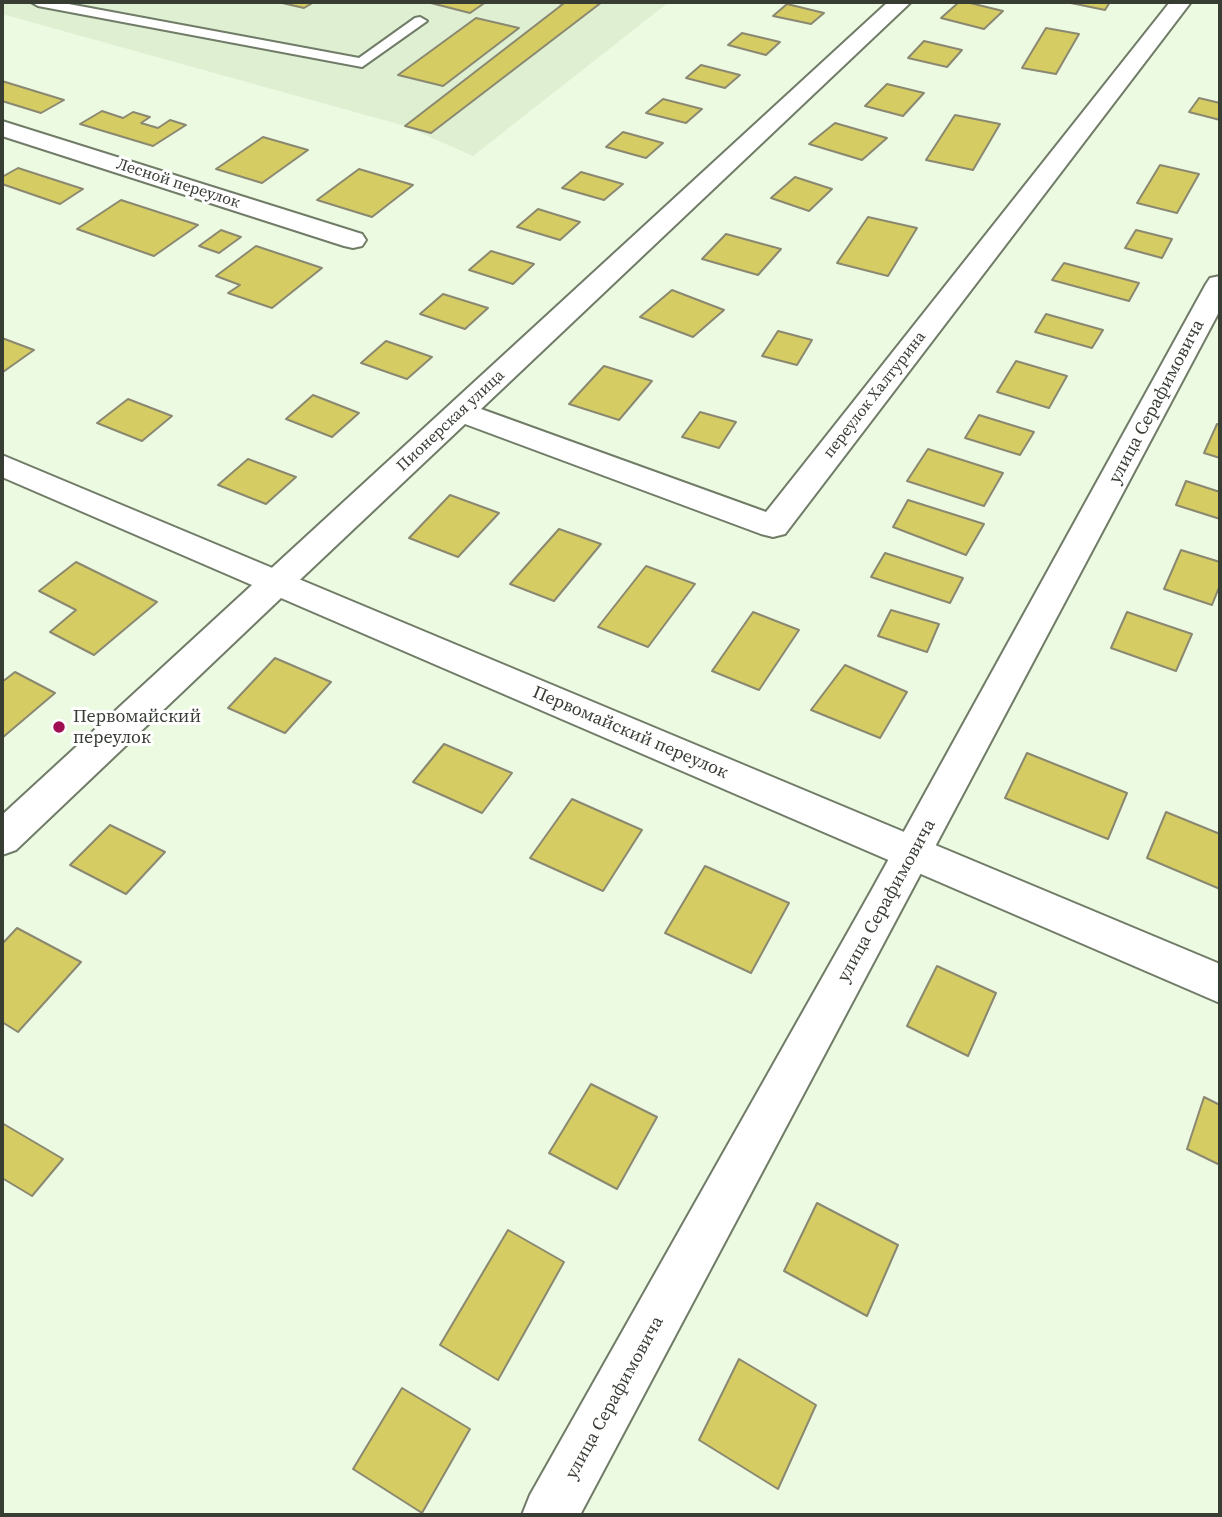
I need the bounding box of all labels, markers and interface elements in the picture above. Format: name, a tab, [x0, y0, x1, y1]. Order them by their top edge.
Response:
street label: Лесной переулок	[114, 155, 242, 213]
street label: улица Серафимовича	[1105, 316, 1209, 488]
street label: переулок Халтурина	[820, 328, 930, 462]
street label: Пионерская улица	[393, 366, 509, 476]
street label: Первомайский переулок	[529, 682, 731, 784]
place label: Первомайский переулок	[73, 706, 201, 748]
marker: Первомайский переулок	[51, 719, 67, 735]
street label: улица Серафимовича	[833, 816, 941, 986]
street label: улица Серафимовича	[561, 1313, 669, 1483]

